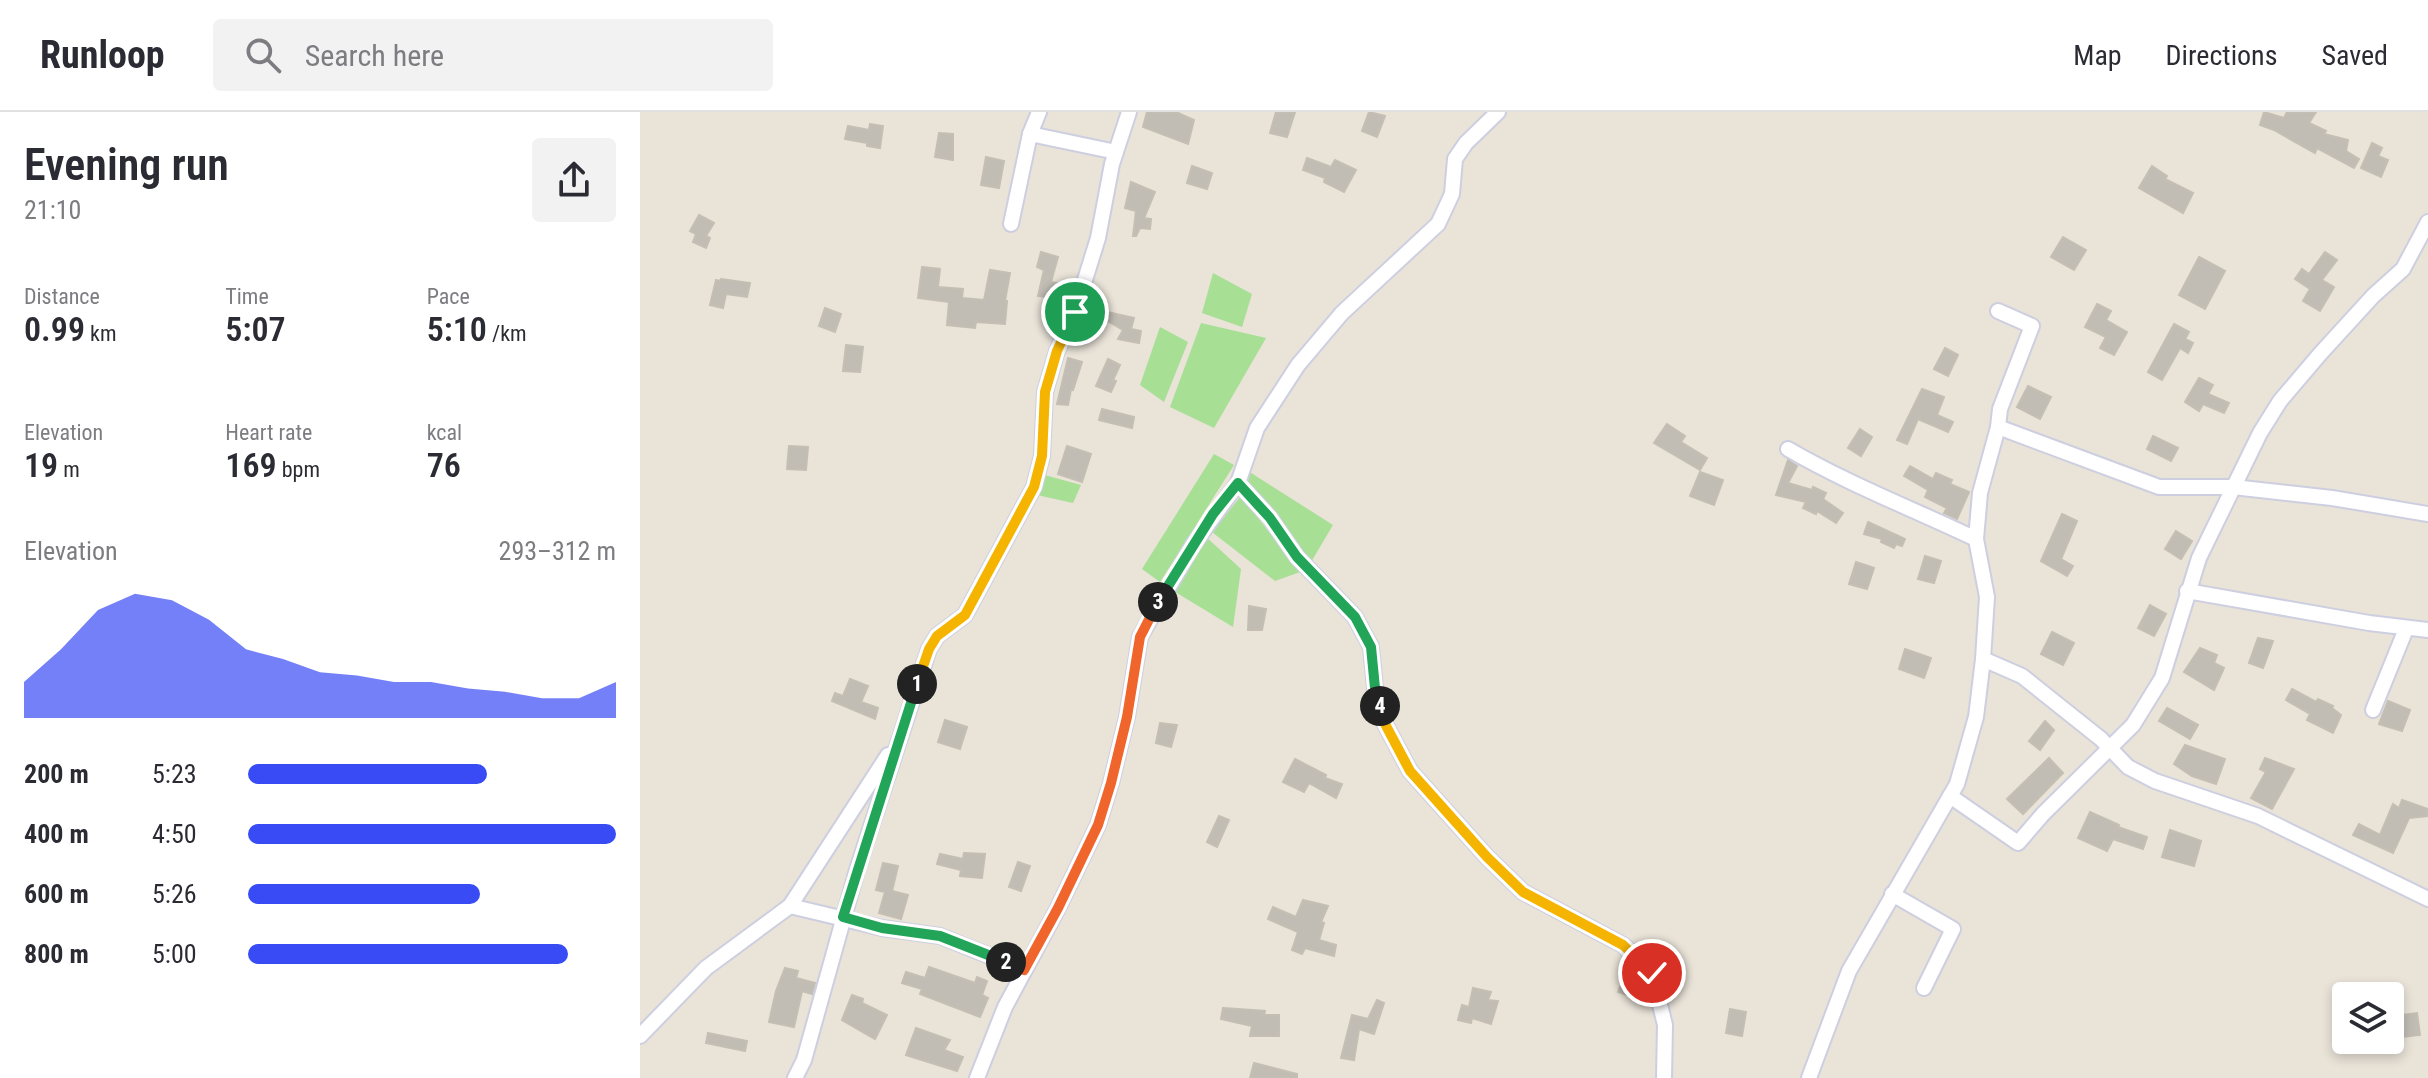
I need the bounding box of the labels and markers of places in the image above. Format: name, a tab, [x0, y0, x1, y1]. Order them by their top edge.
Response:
pin	[1041, 278, 1109, 346]
pin: 3	[1138, 582, 1178, 622]
pin: 1	[897, 664, 937, 704]
pin: 4	[1360, 686, 1400, 726]
pin	[1618, 939, 1686, 1007]
pin: 2	[986, 942, 1026, 982]

